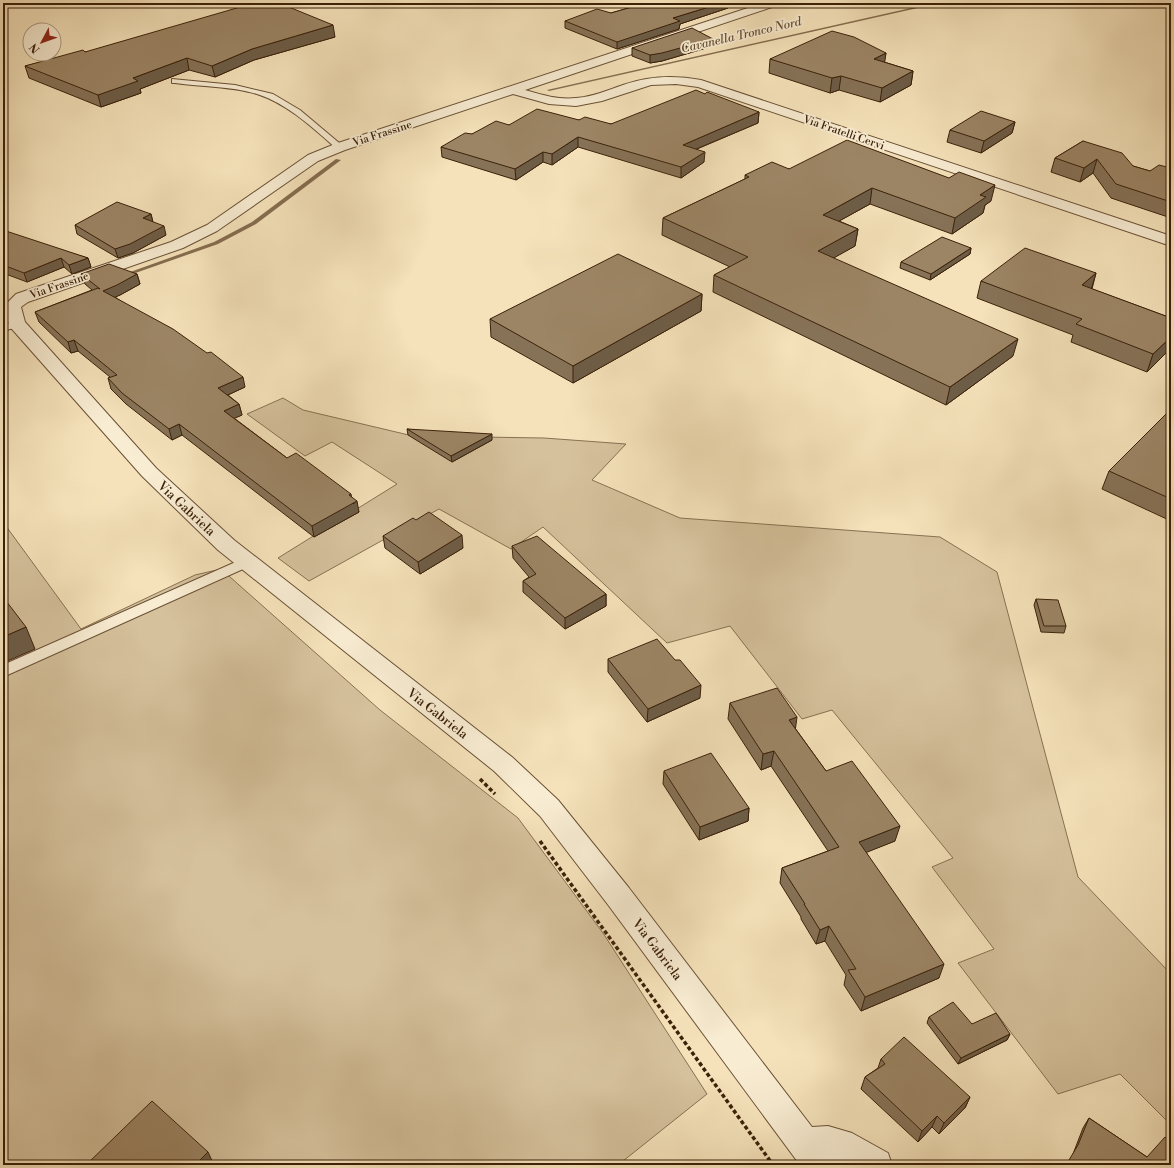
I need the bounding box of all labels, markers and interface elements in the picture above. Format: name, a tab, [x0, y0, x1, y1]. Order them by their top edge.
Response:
water label: Cavanella Tronco Nord	[680, 14, 804, 57]
north arrow	[22, 22, 62, 62]
text: N	[27, 40, 43, 56]
street label: Via Fratelli Cervi	[800, 112, 887, 154]
street label: Via Frassine	[350, 118, 414, 150]
street label: Via Frassine	[27, 269, 91, 303]
street label: Via Gabriela	[153, 477, 219, 540]
street label: Via Gabriela	[403, 684, 471, 743]
street label: Via Gabriela	[628, 915, 686, 984]

